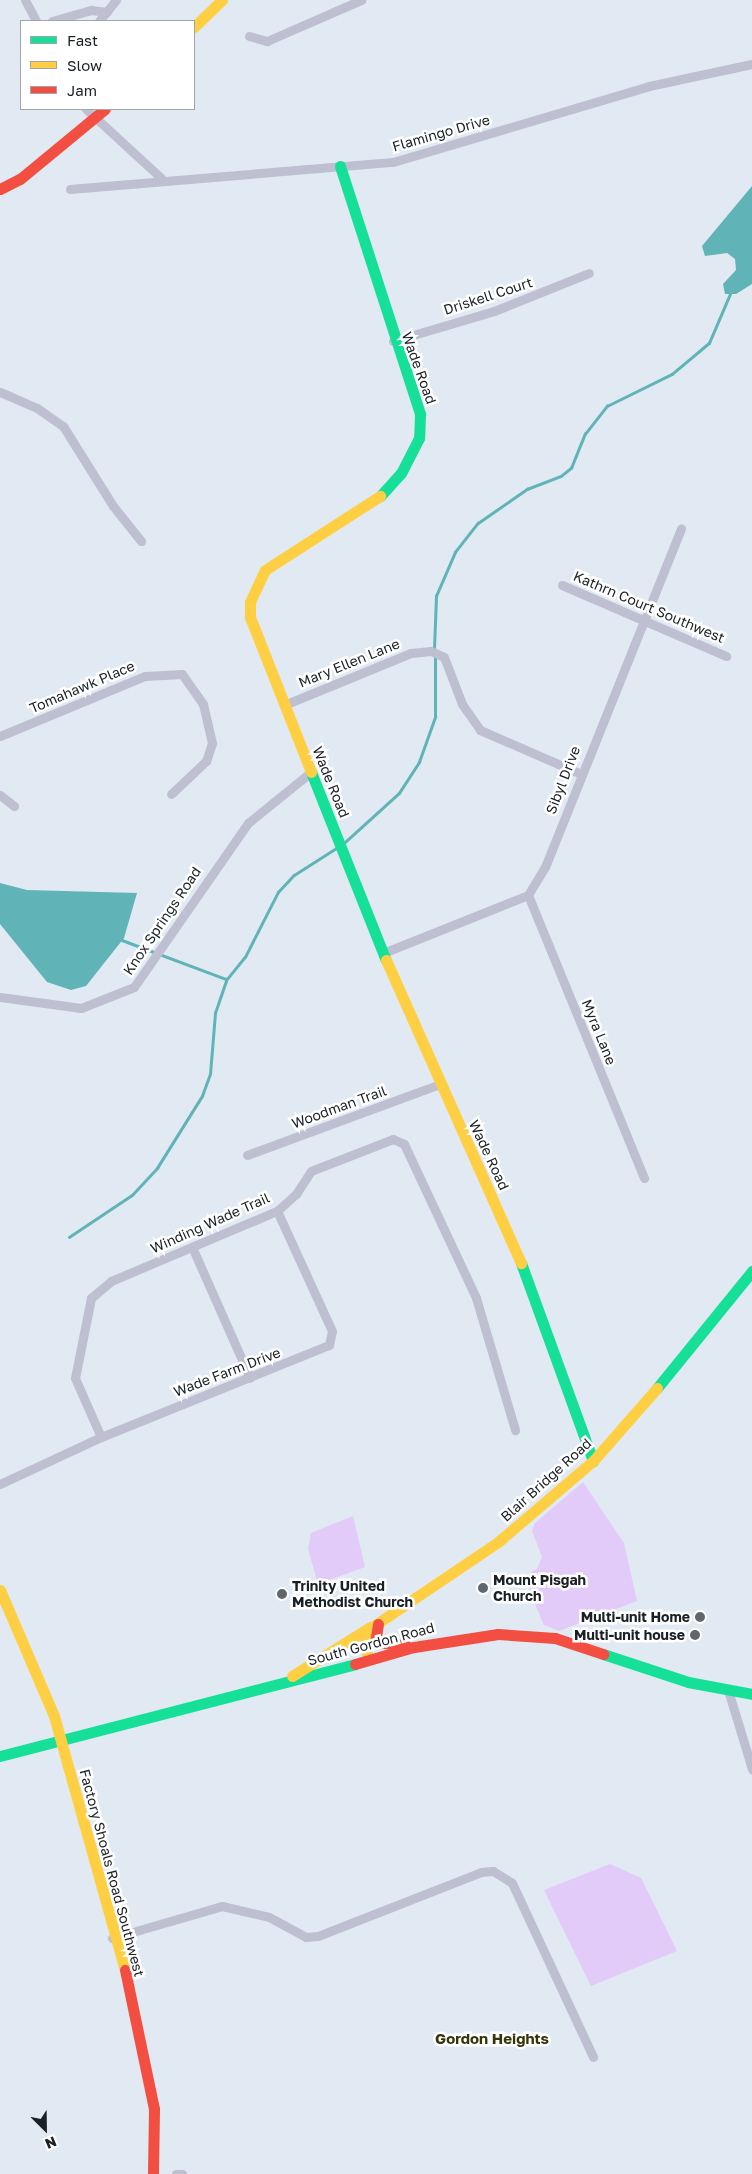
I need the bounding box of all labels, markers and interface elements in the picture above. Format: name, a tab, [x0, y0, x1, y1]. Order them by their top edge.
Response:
legend	[20, 20, 195, 110]
text: Fast	[67, 31, 98, 49]
text: Slow	[67, 56, 102, 74]
text: Jam	[67, 81, 97, 99]
street label: Flamingo Drive	[390, 111, 492, 155]
street label: Driskell Court	[441, 274, 535, 318]
street label: Wade Road	[398, 330, 440, 406]
street label: Kathrn Court Southwest	[571, 568, 727, 646]
street label: Mary Ellen Lane	[296, 635, 402, 691]
street label: Tomahawk Place	[27, 657, 137, 717]
street label: Wade Road	[309, 744, 353, 820]
street label: Sibyl Drive	[542, 744, 584, 816]
street label: Knox Springs Road	[120, 864, 204, 978]
street label: Myra Lane	[578, 997, 620, 1067]
street label: Woodman Trail	[289, 1082, 389, 1132]
street label: Wade Road	[465, 1117, 513, 1193]
street label: Winding Wade Trail	[148, 1189, 272, 1257]
street label: Wade Farm Drive	[171, 1344, 283, 1400]
street label: Blair Bridge Road	[497, 1435, 595, 1525]
place label: Mount Pisgah Church	[493, 1572, 586, 1604]
place label: Trinity United Methodist Church	[292, 1578, 413, 1610]
marker: Mount Pisgah Church	[477, 1582, 489, 1594]
marker: Trinity United Methodist Church	[276, 1588, 288, 1600]
place label: Multi-unit Home	[581, 1609, 690, 1625]
marker: Multi-unit Home	[694, 1611, 706, 1623]
street label: South Gordon Road	[306, 1619, 436, 1669]
place label: Multi-unit house	[574, 1627, 685, 1643]
marker: Multi-unit house	[689, 1629, 701, 1641]
street label: Factory Shoals Road Southwest	[76, 1767, 148, 1979]
district label: Gordon Heights	[435, 2030, 549, 2048]
north arrow	[20, 2104, 70, 2154]
text: N	[43, 2133, 59, 2153]

